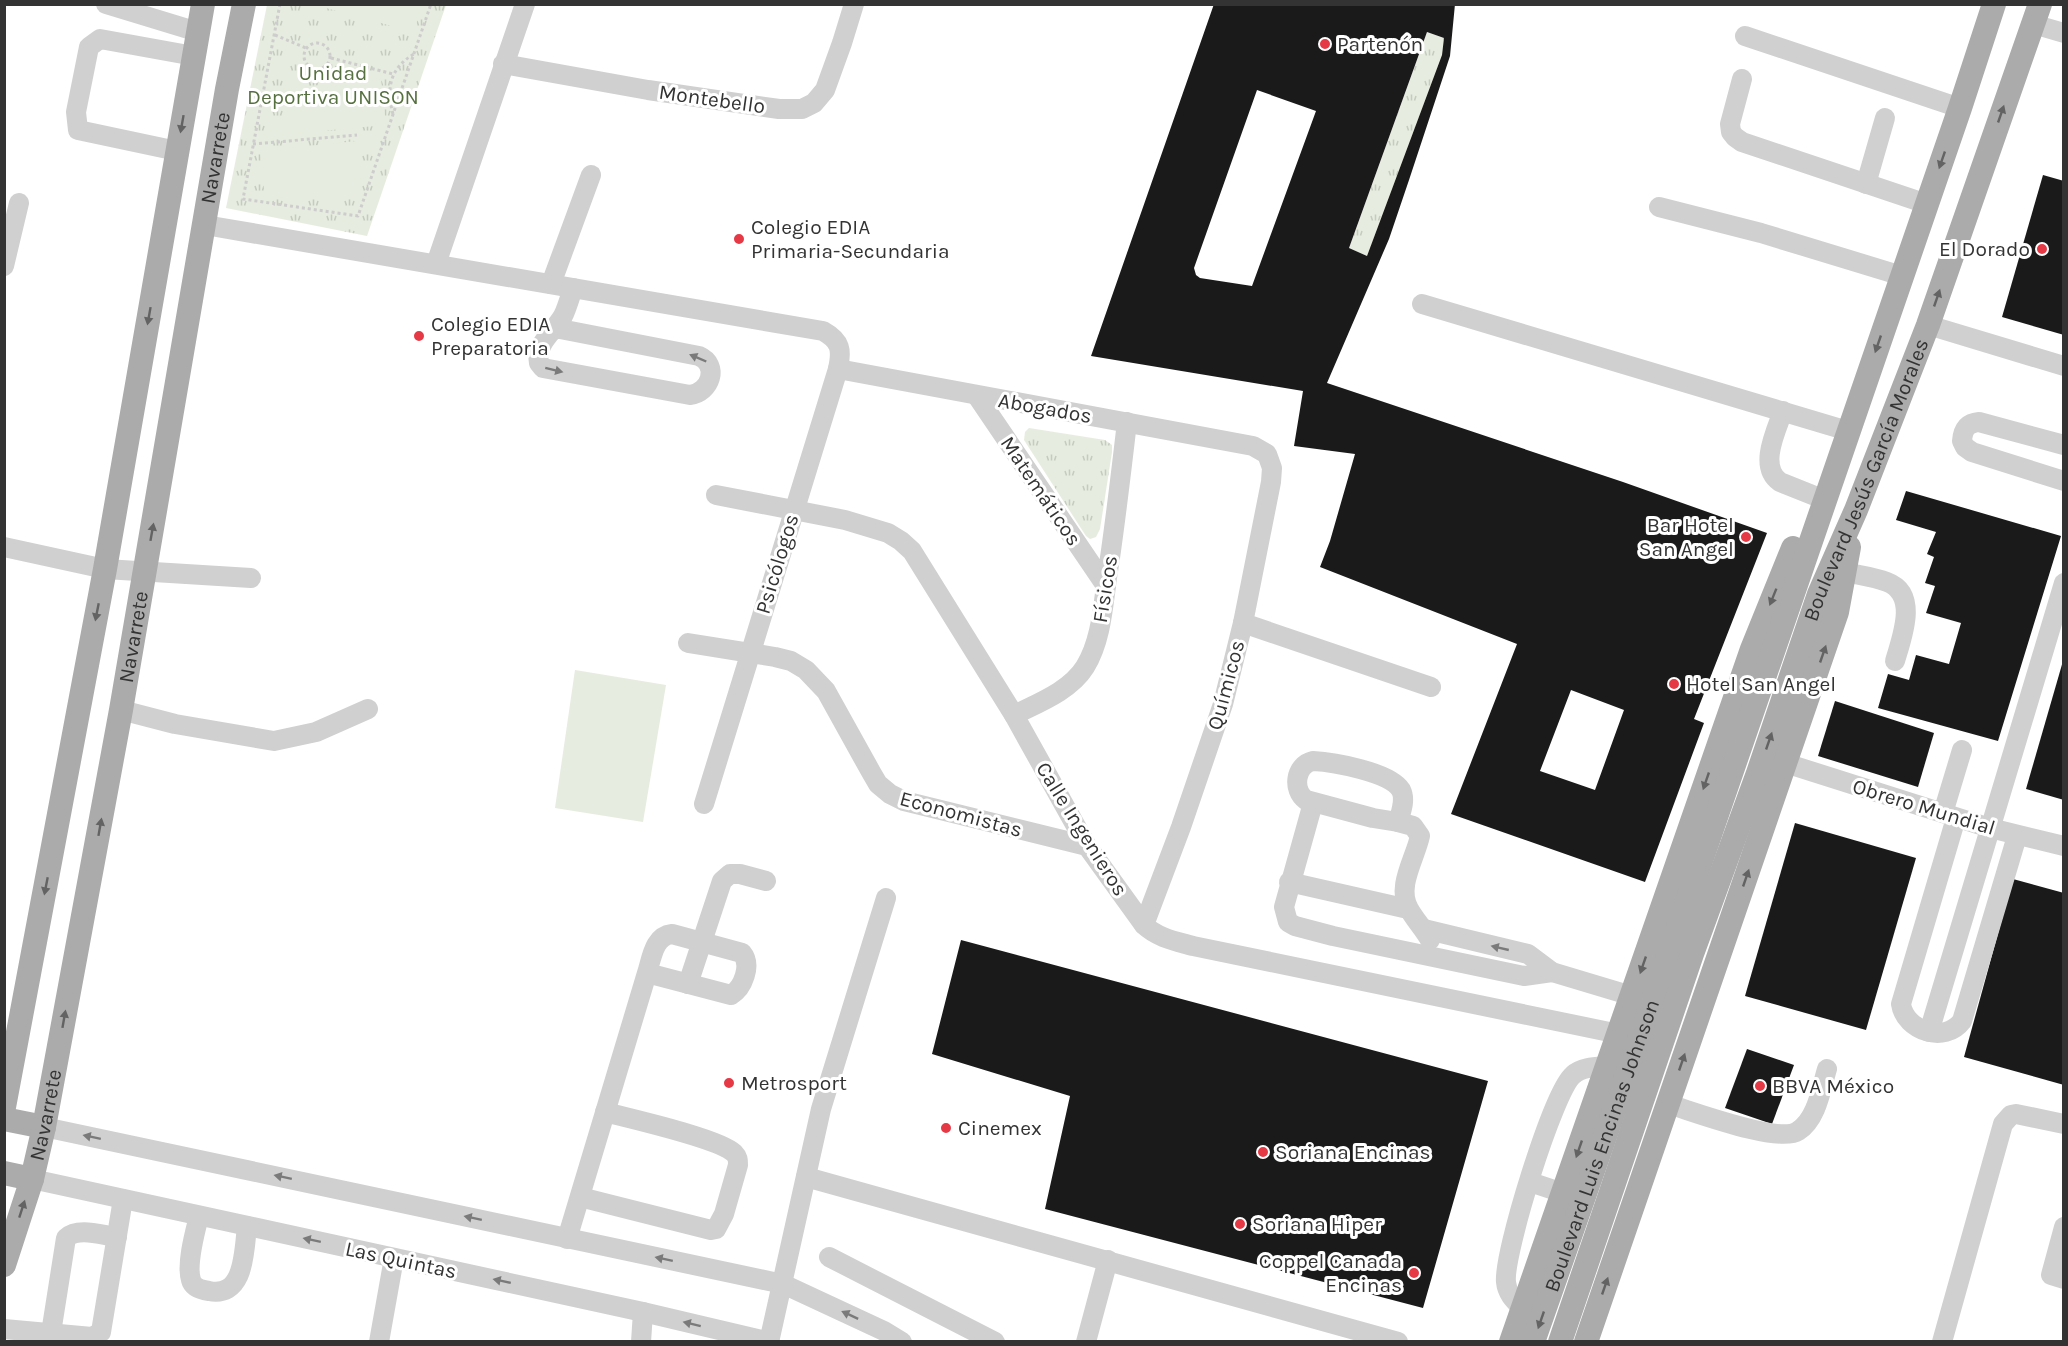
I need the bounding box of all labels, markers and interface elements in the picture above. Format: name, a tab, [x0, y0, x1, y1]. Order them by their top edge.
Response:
place label: Partenón	[1337, 32, 1423, 56]
marker: Partenón	[1318, 37, 1332, 51]
park label: Unidad Deportiva UNISON	[247, 61, 419, 109]
street label: Montebello	[657, 80, 767, 118]
one-way arrow	[1997, 105, 2007, 123]
street label: Navarrete	[196, 110, 235, 206]
one-way arrow	[177, 115, 186, 134]
one-way arrow	[1937, 151, 1947, 169]
place label: Colegio EDIA Primaria-Secundaria	[751, 215, 950, 263]
marker: Colegio EDIA Primaria-Secundaria	[732, 232, 746, 246]
place label: El Dorado	[1939, 237, 2030, 261]
marker: El Dorado	[2035, 242, 2049, 256]
one-way arrow	[1933, 289, 1943, 307]
one-way arrow	[144, 307, 153, 326]
place label: Colegio EDIA Preparatoria	[431, 312, 550, 360]
marker: Colegio EDIA Preparatoria	[412, 329, 426, 343]
street label: Boulevard Jesús García Morales	[1799, 335, 1934, 624]
one-way arrow	[1873, 335, 1883, 353]
one-way arrow	[689, 353, 707, 362]
one-way arrow	[545, 366, 564, 376]
street label: Abogados	[996, 388, 1094, 428]
street label: Matemáticos	[996, 432, 1086, 550]
street label: Psicólogos	[750, 511, 804, 617]
place label: Bar Hotel San Angel	[1639, 513, 1734, 561]
one-way arrow	[148, 522, 157, 541]
marker: Bar Hotel San Angel	[1739, 530, 1753, 544]
street label: Físicos	[1088, 554, 1122, 624]
street label: Navarrete	[114, 589, 153, 685]
one-way arrow	[1768, 589, 1778, 607]
one-way arrow	[92, 602, 101, 621]
street label: Químicos	[1203, 638, 1249, 732]
one-way arrow	[1819, 645, 1828, 663]
place label: Hotel San Angel	[1686, 672, 1836, 696]
marker: Hotel San Angel	[1667, 677, 1681, 691]
one-way arrow	[1765, 732, 1774, 750]
street label: Calle Ingenieros	[1031, 758, 1133, 900]
one-way arrow	[1701, 772, 1710, 790]
street label: Obrero Mundial	[1850, 774, 1998, 840]
street label: Economistas	[897, 786, 1025, 842]
one-way arrow	[96, 817, 105, 836]
one-way arrow	[1741, 869, 1751, 887]
one-way arrow	[41, 877, 50, 896]
one-way arrow	[1491, 942, 1509, 952]
one-way arrow	[1637, 956, 1647, 974]
street label: Boulevard Luis Encinas Johnson	[1539, 996, 1664, 1295]
one-way arrow	[60, 1009, 69, 1028]
one-way arrow	[1678, 1053, 1688, 1071]
street label: Navarrete	[25, 1067, 66, 1163]
place label: Metrosport	[741, 1071, 847, 1095]
place label: BBVA México	[1772, 1074, 1894, 1098]
marker: Metrosport	[722, 1076, 736, 1090]
marker: BBVA México	[1753, 1079, 1767, 1093]
place label: Cinemex	[958, 1116, 1042, 1140]
marker: Cinemex	[939, 1121, 953, 1135]
one-way arrow	[82, 1132, 101, 1141]
place label: Soriana Encinas	[1275, 1140, 1431, 1164]
one-way arrow	[1573, 1140, 1583, 1158]
marker: Soriana Encinas	[1256, 1145, 1270, 1159]
one-way arrow	[273, 1172, 292, 1181]
one-way arrow	[18, 1200, 28, 1218]
place label: Soriana Hiper	[1252, 1212, 1382, 1236]
one-way arrow	[464, 1213, 483, 1222]
marker: Soriana Hiper	[1233, 1217, 1247, 1231]
one-way arrow	[302, 1235, 321, 1244]
street label: Las Quintas	[343, 1236, 459, 1284]
place label: Coppel Canada Encinas	[1259, 1249, 1402, 1297]
one-way arrow	[654, 1254, 673, 1263]
marker: Coppel Canada Encinas	[1407, 1266, 1421, 1280]
one-way arrow	[493, 1276, 511, 1286]
one-way arrow	[1601, 1277, 1611, 1295]
one-way arrow	[841, 1310, 858, 1319]
one-way arrow	[1535, 1311, 1545, 1329]
one-way arrow	[683, 1318, 702, 1328]

